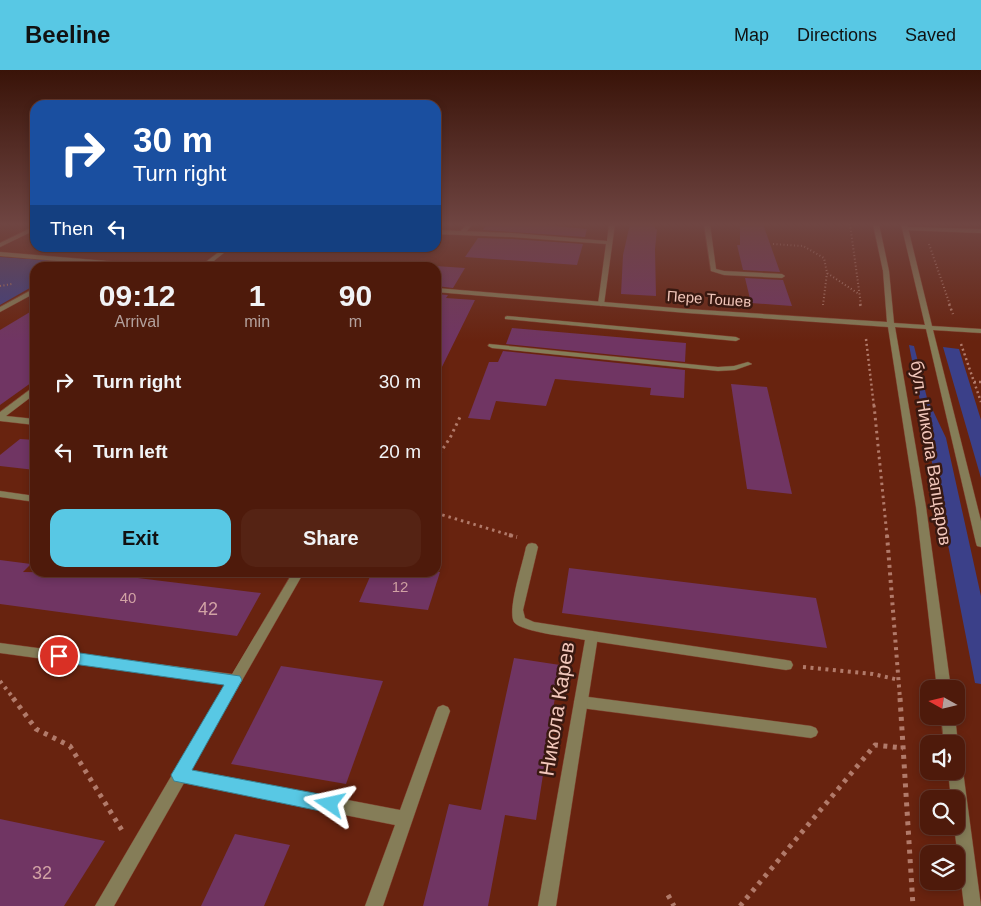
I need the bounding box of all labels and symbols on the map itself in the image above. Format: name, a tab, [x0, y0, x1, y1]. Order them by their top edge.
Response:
street label: Пере Тошев	[666, 287, 752, 310]
street label: бул. Никола Вапцаров	[907, 359, 955, 547]
house number: 12	[392, 578, 408, 595]
house number: 40	[120, 589, 136, 606]
house number: 42	[198, 599, 218, 619]
pin	[38, 635, 80, 677]
street label: Никола Карев	[535, 640, 578, 778]
north arrow	[920, 680, 965, 725]
position arrow	[303, 777, 355, 829]
house number: 32	[32, 863, 52, 883]

